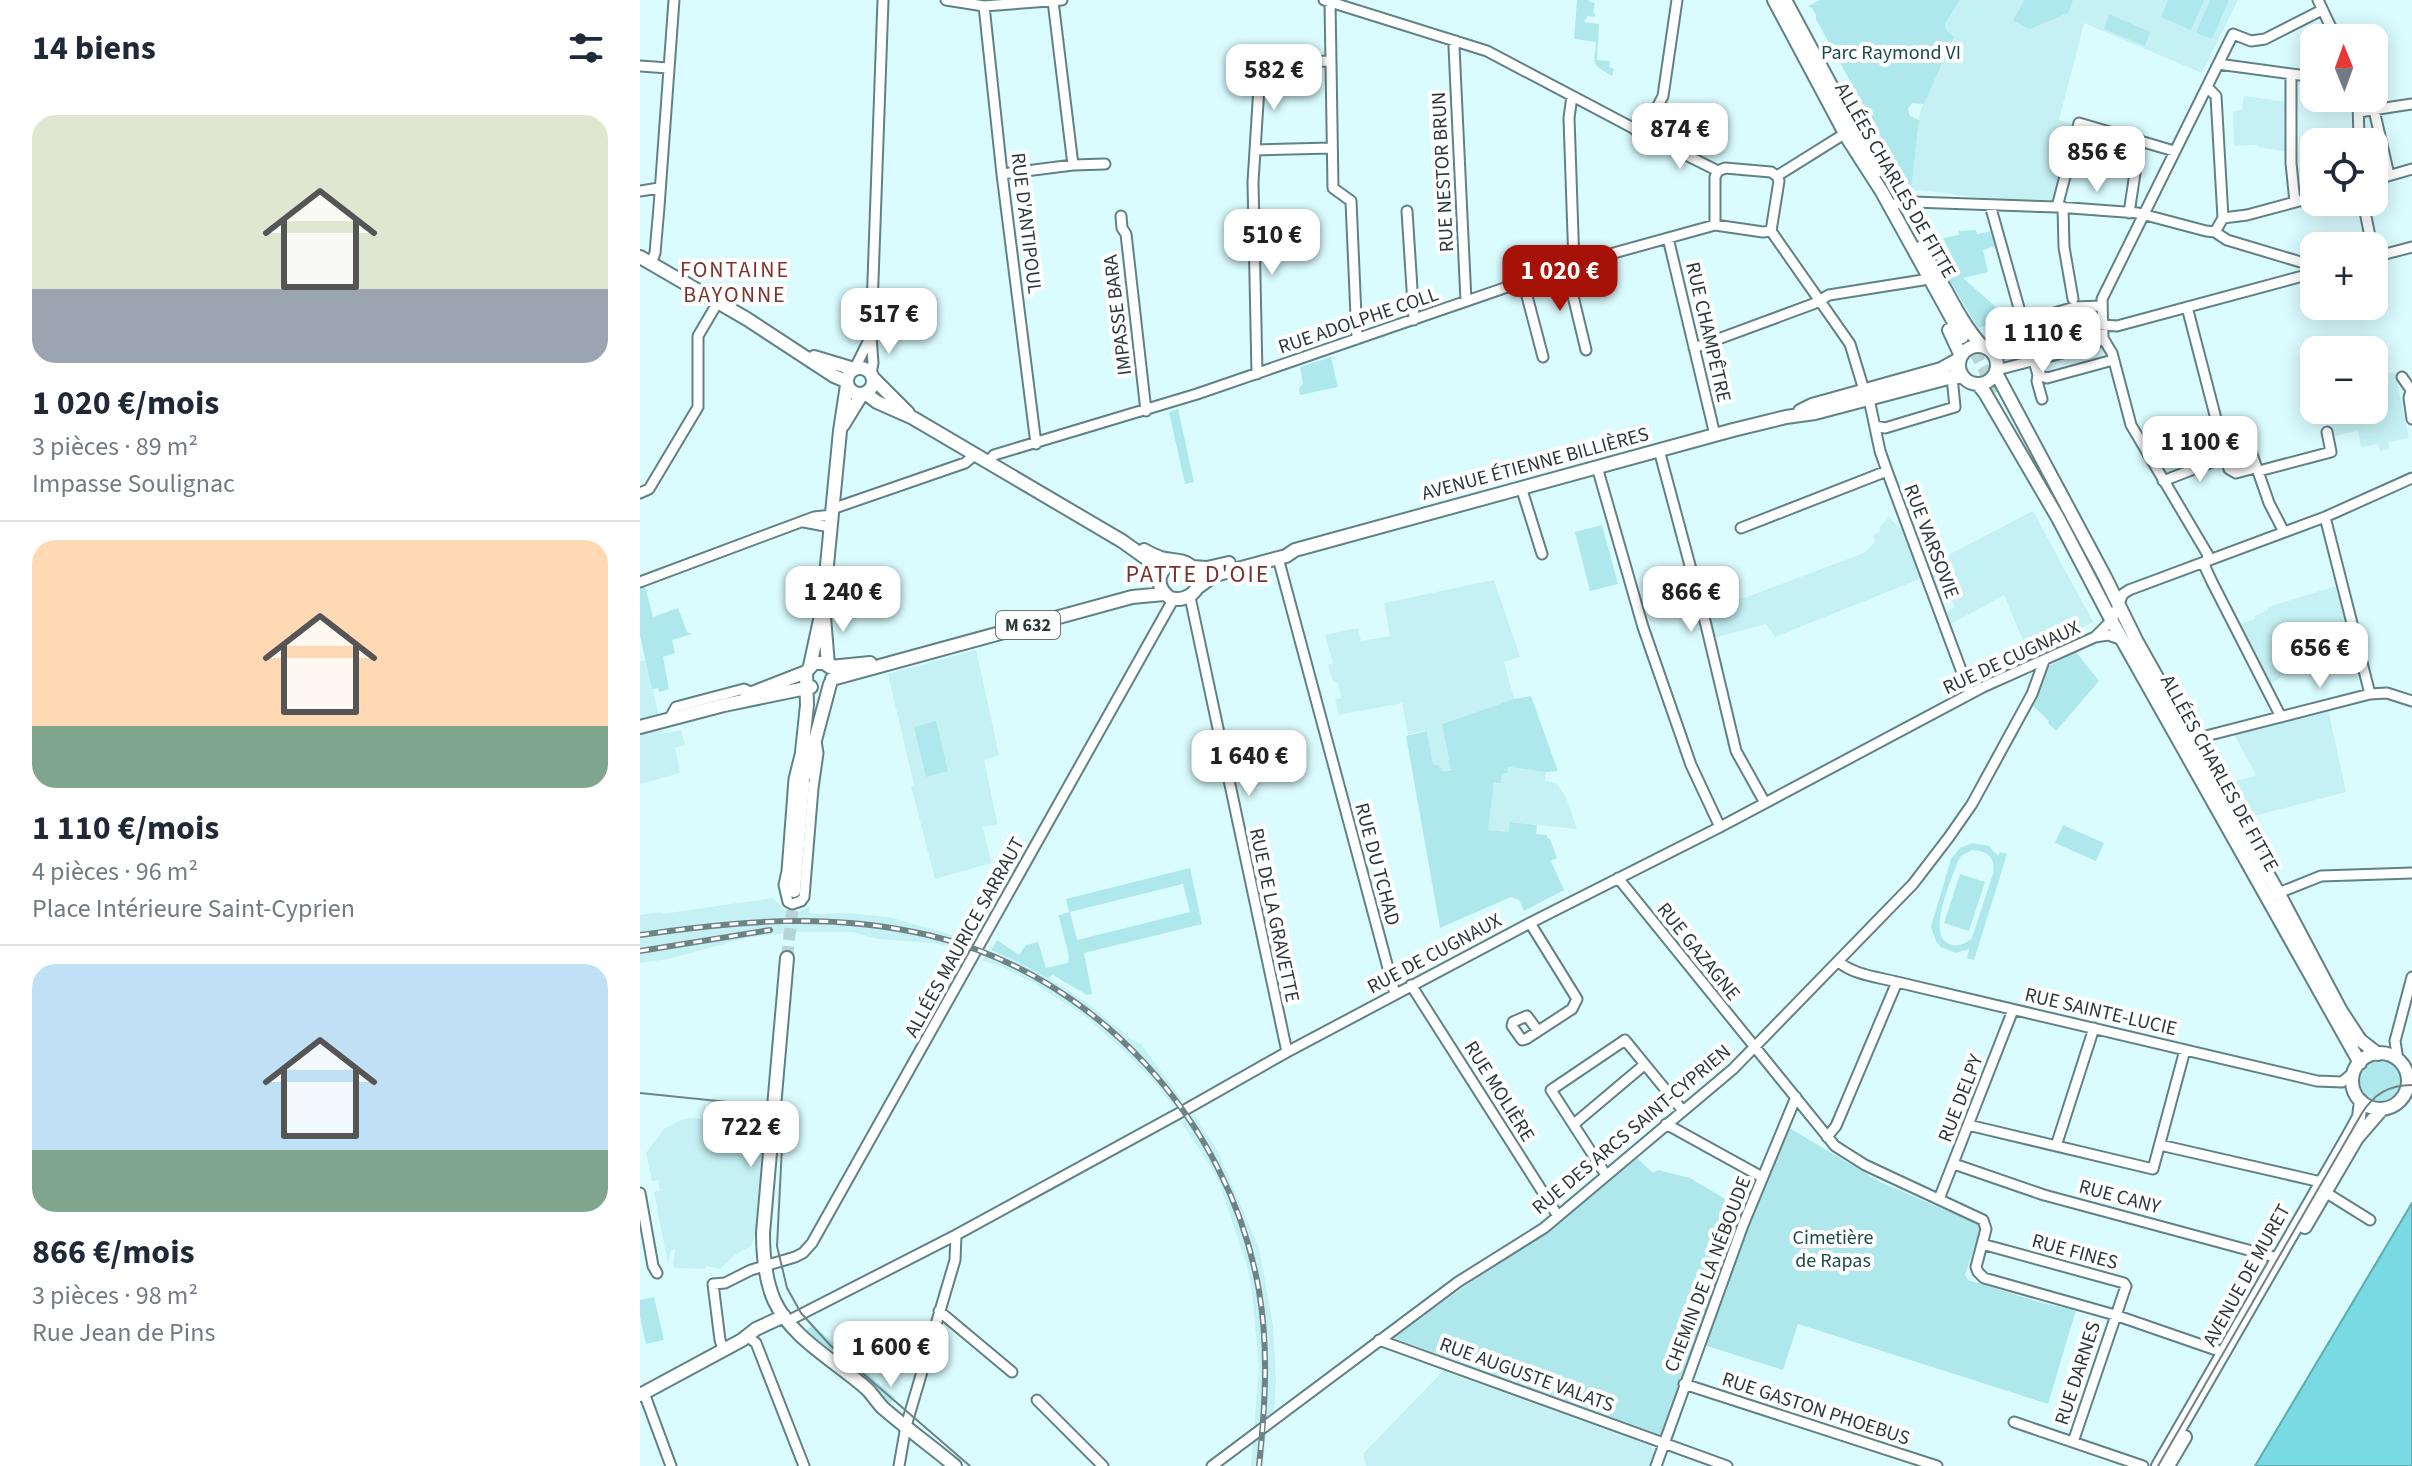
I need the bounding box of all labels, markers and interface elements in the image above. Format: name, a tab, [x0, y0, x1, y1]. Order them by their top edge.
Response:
text: 14 biens	[32, 24, 156, 73]
north arrow	[2300, 24, 2388, 112]
map controls	[2300, 24, 2388, 424]
icon: filters	[564, 26, 608, 70]
park label: Parc Raymond VI	[1821, 39, 1961, 67]
pin: 582 €	[1218, 44, 1330, 112]
text: 582 €	[1244, 51, 1304, 88]
street label: ALLÉES CHARLES DE FITTE	[1828, 78, 1963, 283]
street label: RUE NESTOR BRUN	[1425, 91, 1461, 253]
pin: 874 €	[1624, 103, 1736, 171]
text: 874 €	[1650, 110, 1710, 147]
pin: 856 €	[2041, 126, 2153, 194]
button: locate	[2300, 128, 2388, 216]
text: 856 €	[2067, 133, 2127, 170]
street label: RUE D'ANTIPOUL	[1003, 151, 1049, 296]
icon: home	[248, 167, 392, 311]
pin: 510 €	[1216, 209, 1328, 277]
text: 510 €	[1242, 216, 1302, 253]
button: +	[2300, 232, 2388, 320]
pin: 1 020 €	[1486, 245, 1634, 313]
text: 1 020 €	[1520, 252, 1600, 289]
street label: IMPASSE BARA	[1097, 253, 1139, 377]
district label: FONTAINE BAYONNE	[680, 254, 790, 311]
street label: RUE CHAMPÊTRE	[1678, 259, 1738, 405]
street label: RUE ADOLPHE COLL	[1275, 280, 1442, 361]
pin: 517 €	[833, 288, 945, 356]
text: 517 €	[859, 295, 919, 332]
pin: 1 110 €	[1969, 307, 2117, 375]
text: 1 110 €	[2003, 314, 2083, 351]
button: −	[2300, 336, 2388, 424]
text: 1 020 €/mois	[32, 379, 219, 428]
pin: 1 100 €	[2126, 416, 2274, 484]
street label: AVENUE ÉTIENNE BILLIÈRES	[1419, 420, 1652, 508]
text: 1 100 €	[2160, 423, 2240, 460]
text: 3 pièces · 89 m²	[32, 428, 198, 465]
text: Impasse Soulignac	[32, 465, 235, 502]
street label: RUE VARSOVIE	[1896, 480, 1966, 603]
district label: PATTE D'OIE	[1126, 557, 1271, 592]
pin: 1 240 €	[769, 566, 917, 634]
pin: 866 €	[1635, 566, 1747, 634]
text: 1 240 €	[803, 573, 883, 610]
text: 866 €	[1661, 573, 1721, 610]
icon: home	[248, 592, 392, 736]
road number: M 632	[996, 611, 1060, 639]
street label: RUE DE CUGNAUX	[1938, 614, 2085, 702]
pin: 656 €	[2264, 622, 2376, 690]
text: 656 €	[2290, 629, 2350, 666]
street label: ALLÉES CHARLES DE FITTE	[2153, 670, 2285, 877]
pin: 1 640 €	[1175, 730, 1323, 798]
text: 1 640 €	[1209, 737, 1289, 774]
street label: RUE DU TCHAD	[1347, 800, 1407, 929]
text: 1 110 €/mois	[32, 804, 219, 853]
street label: RUE DE LA GRAVETTE	[1242, 826, 1306, 1005]
street label: ALLÉES MAURICE SARRAUT	[898, 832, 1032, 1043]
text: 4 pièces · 96 m²	[32, 853, 198, 890]
text: Place Intérieure Saint-Cyprien	[32, 890, 355, 927]
street label: RUE GAZAGNE	[1650, 897, 1747, 1007]
street label: RUE DE CUGNAUX	[1362, 907, 1507, 1001]
street label: RUE SAINTE-LUCIE	[2022, 981, 2180, 1043]
icon: home	[248, 1016, 392, 1160]
street label: RUE MOLIÈRE	[1457, 1036, 1541, 1147]
street label: RUE DES ARCS SAINT-CYPRIEN	[1526, 1038, 1737, 1221]
street label: RUE DELPY	[1931, 1050, 1991, 1146]
pin: 722 €	[695, 1101, 807, 1169]
text: 722 €	[721, 1108, 781, 1145]
street label: CHEMIN DE LA NÉBOUDE	[1658, 1172, 1758, 1376]
street label: RUE CANY	[2076, 1173, 2164, 1221]
street label: AVENUE DE MURET	[2196, 1199, 2298, 1352]
park label: Cimetière de Rapas	[1793, 1224, 1874, 1275]
street label: RUE FINES	[2029, 1227, 2121, 1277]
text: 866 €/mois	[32, 1228, 195, 1277]
text: 3 pièces · 98 m²	[32, 1277, 198, 1314]
text: Rue Jean de Pins	[32, 1314, 215, 1351]
street label: RUE DARNES	[2048, 1318, 2108, 1429]
pin: 1 600 €	[817, 1321, 965, 1389]
text: 1 600 €	[851, 1328, 931, 1365]
street label: RUE AUGUSTE VALATS	[1435, 1330, 1618, 1420]
street label: RUE GASTON PHOEBUS	[1718, 1365, 1913, 1453]

